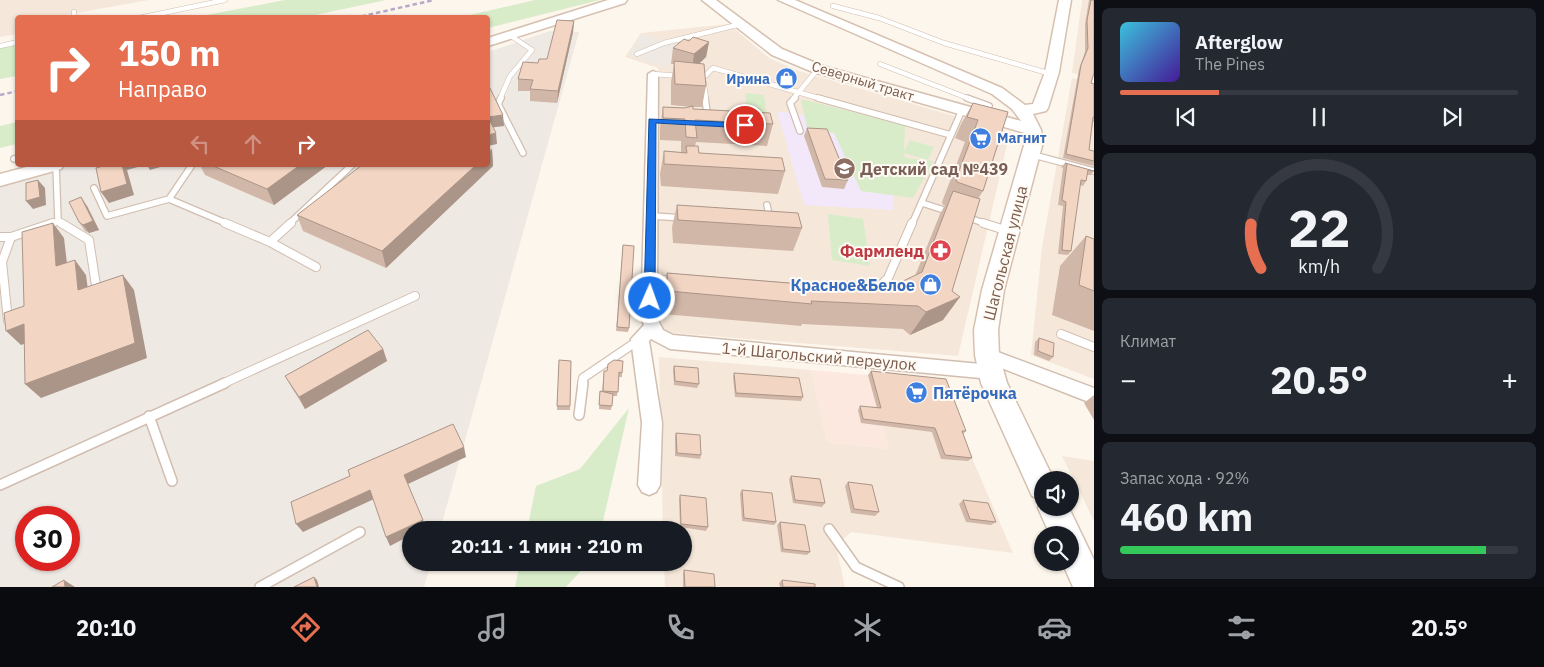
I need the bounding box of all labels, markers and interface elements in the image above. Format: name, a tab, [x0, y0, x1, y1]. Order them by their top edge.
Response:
text: 150 m	[118, 30, 221, 76]
text: Afterglow	[1195, 30, 1283, 54]
icon: right	[35, 35, 100, 100]
text: The Pines	[1195, 54, 1265, 74]
street label: Северный тракт	[809, 57, 917, 105]
shop icon: Ирина	[774, 67, 798, 91]
place label: Ирина	[726, 70, 770, 88]
text: Направо	[118, 74, 207, 103]
icon: previous	[1172, 103, 1200, 131]
icon: pause	[1305, 103, 1333, 131]
icon: next	[1438, 103, 1466, 131]
pin	[724, 104, 766, 146]
icon: arrive	[731, 111, 759, 139]
supermarket icon: Магнит	[969, 126, 993, 150]
place label: Магнит	[997, 129, 1047, 147]
icon: left	[186, 130, 214, 158]
icon: ahead	[239, 130, 267, 158]
icon: right	[292, 130, 320, 158]
school or university icon: Детский сад №439	[832, 157, 856, 181]
place label: Детский сад №439	[860, 159, 1008, 179]
street label: Шагольская улица	[979, 183, 1032, 323]
text: 22	[1288, 194, 1350, 261]
pharmacy icon: Фармленд	[928, 239, 952, 263]
place label: Фармленд	[840, 241, 924, 261]
text: km/h	[1298, 255, 1340, 278]
position arrow	[623, 271, 675, 323]
shop icon: Красное&Белое	[919, 273, 943, 297]
place label: Красное&Белое	[791, 275, 915, 295]
text: Климат	[1120, 331, 1176, 351]
street label: 1-й Шагольский переулок	[721, 338, 918, 375]
text: 20.5°	[1270, 355, 1368, 404]
text: −	[1120, 361, 1137, 398]
text: +	[1501, 361, 1518, 398]
supermarket icon: Пятёрочка	[905, 381, 929, 405]
place label: Пятёрочка	[933, 383, 1017, 403]
text: Запас хода · 92%	[1120, 468, 1249, 488]
map controls	[1034, 471, 1079, 571]
button: sound	[1034, 471, 1079, 516]
text: 460 km	[1120, 492, 1253, 541]
speed limit sign: 30	[15, 506, 80, 571]
button: search	[1034, 526, 1079, 571]
text: 20:11 · 1 мин · 210 m	[451, 534, 643, 558]
icon: directions	[288, 610, 323, 645]
icon: music	[475, 610, 510, 645]
icon: phone	[663, 610, 698, 645]
icon: climate	[850, 610, 885, 645]
icon: car	[1037, 610, 1072, 645]
icon: filters	[1224, 610, 1259, 645]
text: 20:10	[76, 613, 136, 642]
text: 20.5°	[1411, 613, 1468, 642]

